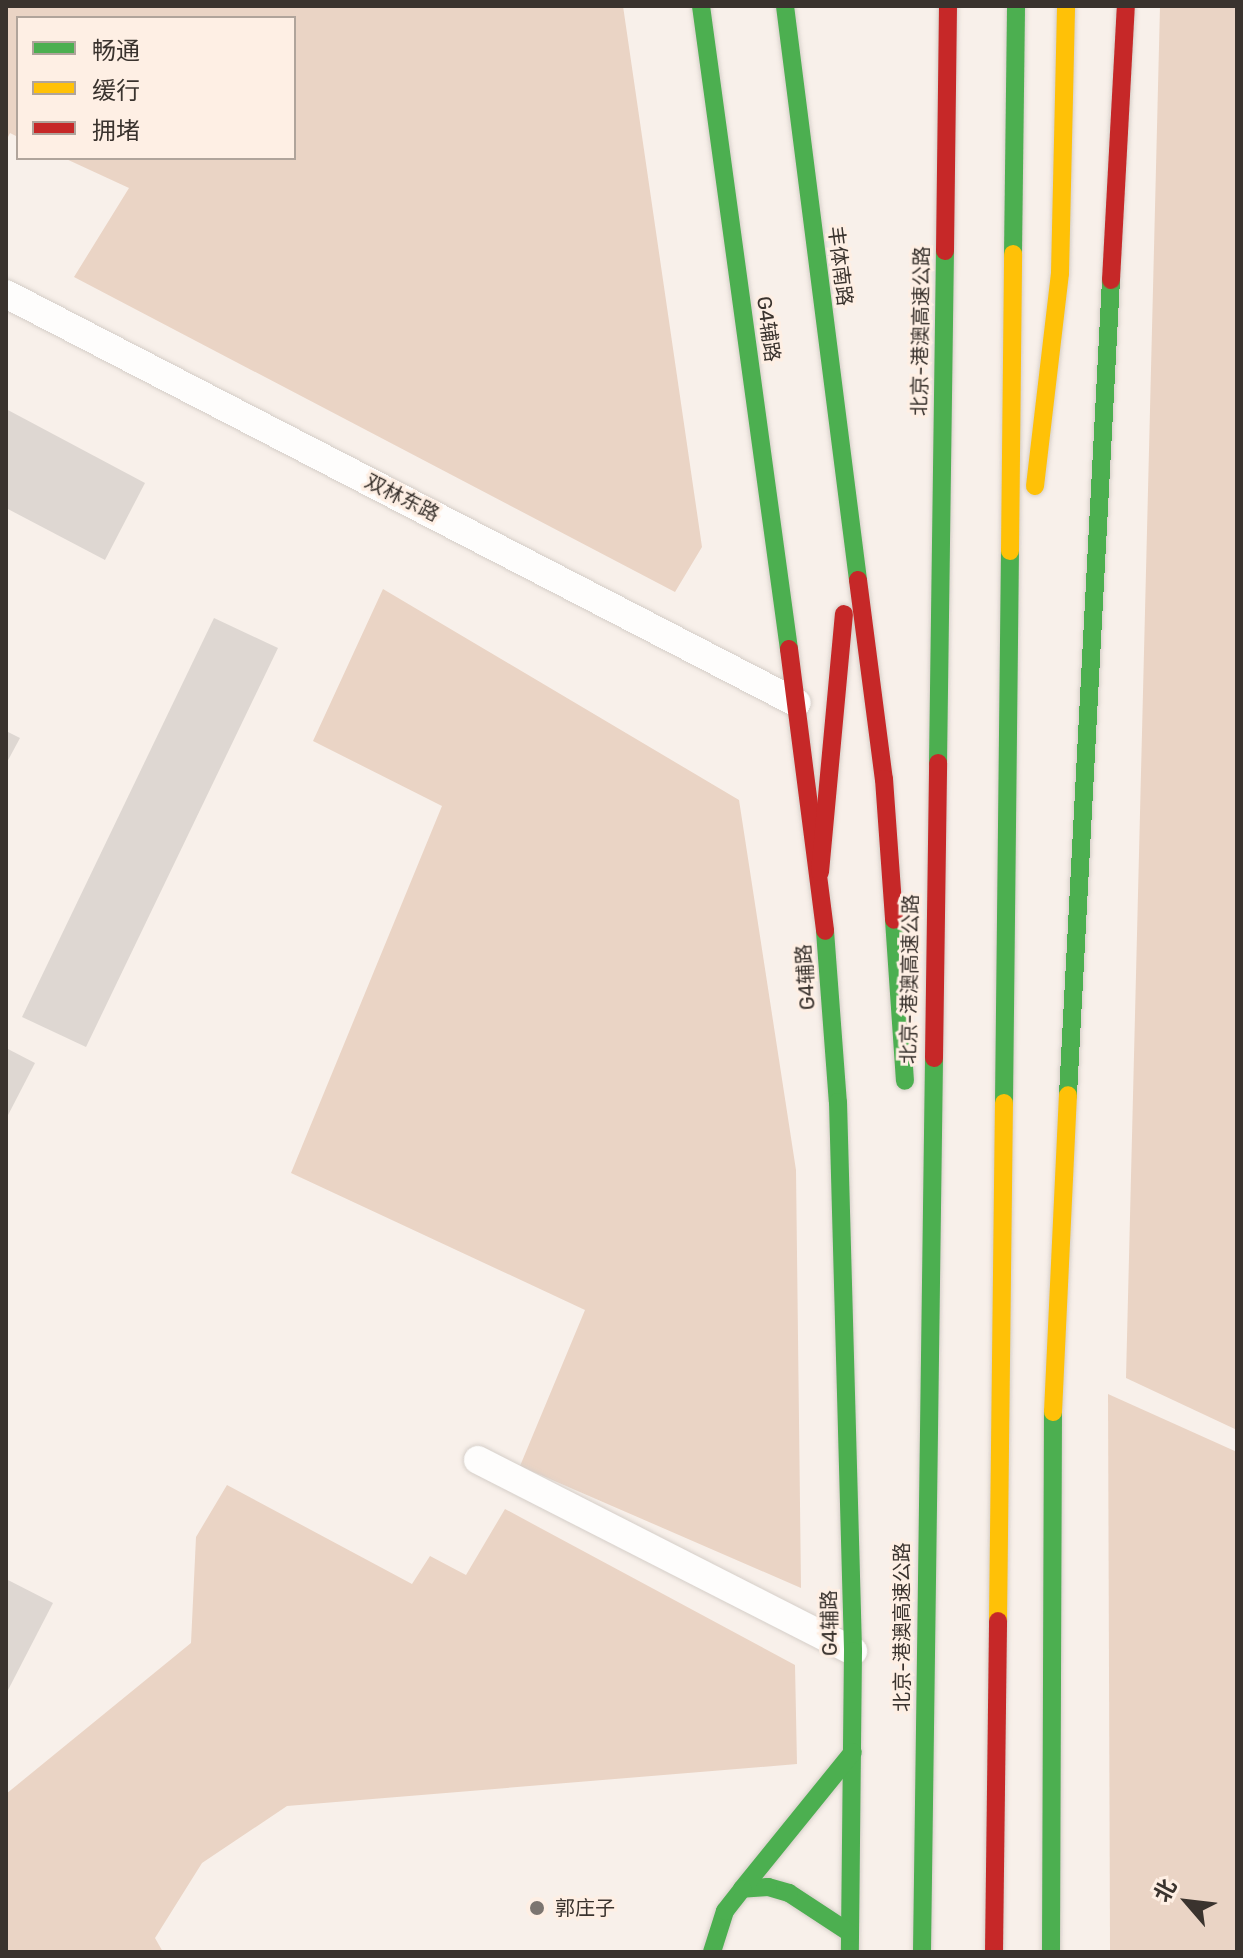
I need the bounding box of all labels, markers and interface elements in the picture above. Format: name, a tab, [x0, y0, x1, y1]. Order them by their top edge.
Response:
legend	[16, 16, 296, 160]
text: 畅通	[92, 37, 140, 65]
text: 缓行	[92, 77, 140, 105]
text: 拥堵	[92, 117, 140, 145]
street label: 丰体南路	[823, 225, 857, 307]
street label: 北京-港澳高速公路	[908, 246, 934, 416]
street label: G4辅路	[752, 295, 784, 363]
street label: 双林东路	[361, 469, 443, 527]
street label: 北京-港澳高速公路	[897, 894, 923, 1064]
street label: G4辅路	[792, 943, 820, 1011]
street label: 北京-港澳高速公路	[890, 1542, 914, 1712]
street label: G4辅路	[817, 1590, 843, 1656]
north arrow	[1147, 1862, 1227, 1942]
text: 北	[1148, 1874, 1182, 1907]
place label: 郭庄子	[555, 1896, 615, 1920]
marker: 郭庄子	[526, 1897, 548, 1919]

